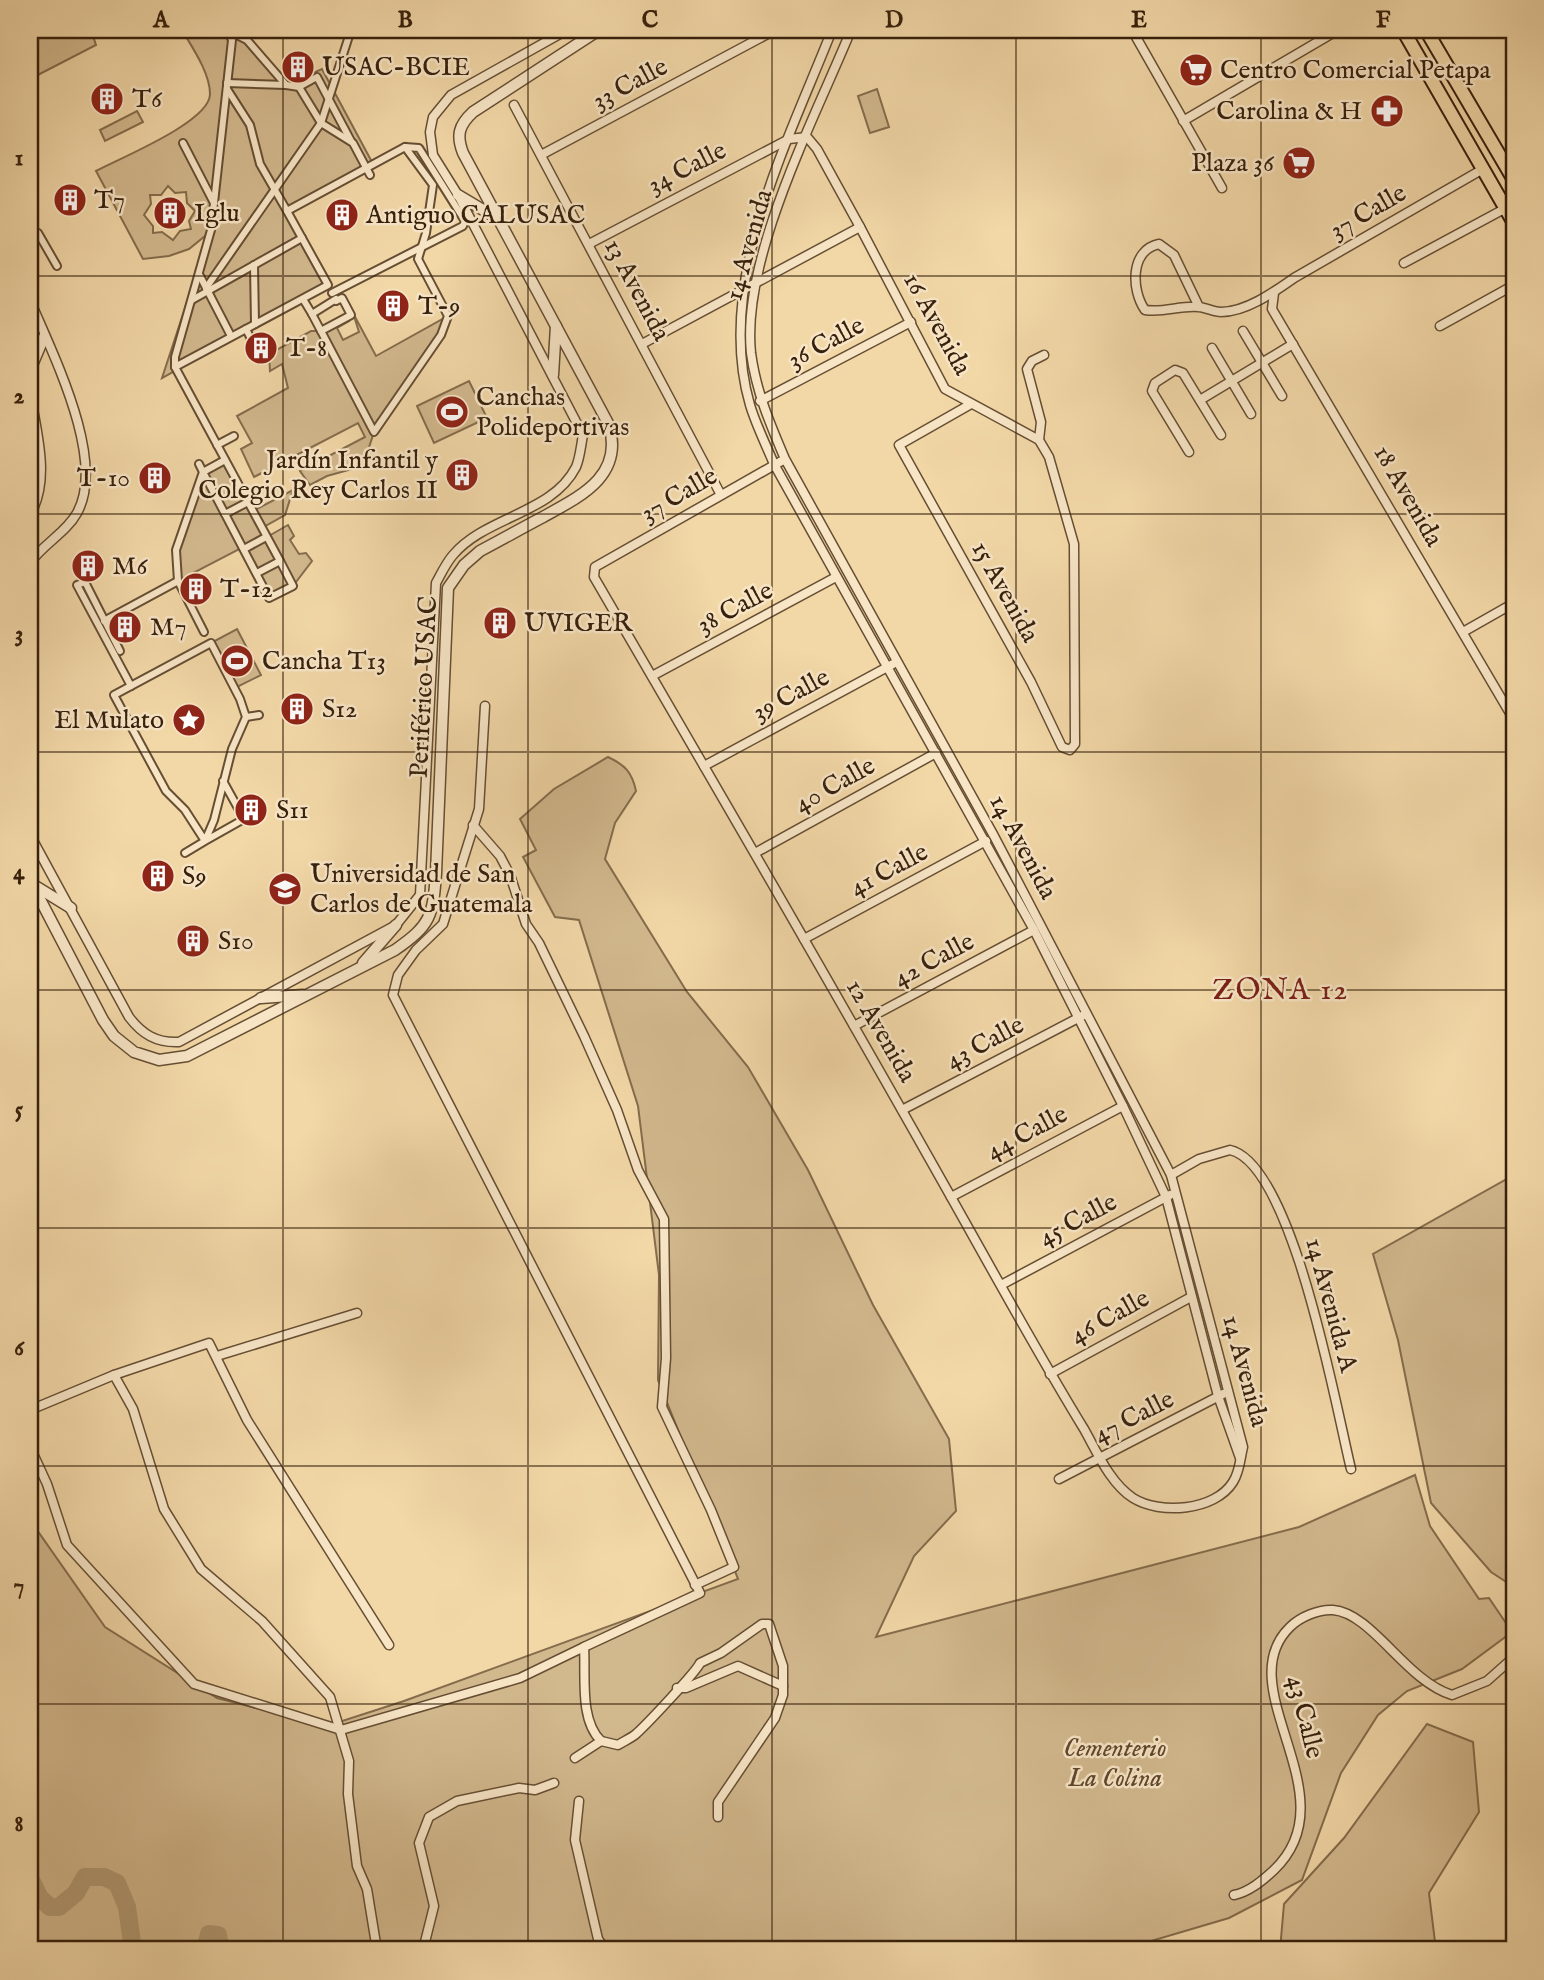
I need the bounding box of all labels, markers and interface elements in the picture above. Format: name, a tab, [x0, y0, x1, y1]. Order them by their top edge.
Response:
text: A	[152, 6, 170, 35]
text: B	[397, 6, 413, 35]
text: C	[642, 6, 659, 35]
text: D	[885, 6, 903, 35]
text: E	[1131, 6, 1147, 35]
text: F	[1376, 6, 1391, 35]
building icon: USAC-BCIE	[279, 48, 317, 86]
street label: 33 Calle	[587, 50, 674, 118]
place label: USAC-BCIE	[322, 51, 470, 84]
supermarket icon: Centro Comercial Petapa	[1177, 51, 1215, 89]
place label: Centro Comercial Petapa	[1220, 54, 1492, 87]
building icon: T6	[88, 80, 126, 118]
place label: T6	[132, 83, 163, 116]
pharmacy icon: Carolina & H	[1368, 92, 1406, 130]
place label: Carolina & H	[1216, 95, 1362, 128]
street label: 34 Calle	[642, 134, 732, 202]
text: 1	[15, 144, 23, 173]
supermarket icon: Plaza 36	[1280, 144, 1318, 182]
place label: Plaza 36	[1191, 147, 1275, 180]
street label: 37 Calle	[1324, 177, 1412, 247]
building icon: T7	[51, 181, 89, 219]
place label: T7	[94, 184, 125, 217]
street label: 14 Avenida	[717, 185, 781, 304]
building icon: Iglu	[151, 194, 189, 232]
building icon: Antiguo CALUSAC	[323, 196, 361, 234]
place label: Iglu	[194, 197, 240, 230]
place label: Antiguo CALUSAC	[365, 199, 585, 232]
street label: 13 Avenida	[596, 233, 678, 348]
street label: 16 Avenida	[895, 267, 979, 382]
building icon: T-9	[374, 287, 412, 325]
place label: T-9	[418, 290, 460, 323]
street label: 36 Calle	[782, 309, 870, 377]
building icon: T-8	[242, 329, 280, 367]
place label: T-8	[286, 332, 327, 365]
place label: Canchas Polideportivas	[476, 381, 629, 444]
text: 2	[14, 382, 25, 411]
sports icon: Canchas Polideportivas	[433, 393, 471, 431]
street label: 18 Avenida	[1366, 439, 1451, 553]
place label: Jardín Infantil y Colegio Rey Carlos II	[198, 444, 438, 507]
building icon: Jardín Infantil y Colegio Rey Carlos II	[443, 456, 481, 494]
building icon: T-10	[136, 459, 174, 497]
street label: 37 Calle	[635, 460, 723, 530]
place label: T-10	[77, 462, 130, 495]
street label: 15 Avenida	[964, 535, 1047, 649]
building icon: M6	[69, 547, 107, 585]
place label: M6	[112, 550, 148, 583]
building icon: T-12	[177, 570, 215, 608]
place label: T-12	[220, 573, 273, 606]
street label: 38 Calle	[691, 574, 779, 642]
street label: Periférico USAC	[403, 595, 445, 779]
building icon: UVIGER	[481, 604, 519, 642]
place label: UVIGER	[524, 607, 634, 640]
building icon: M7	[106, 608, 144, 646]
place label: M7	[150, 611, 187, 644]
text: 3	[15, 620, 23, 649]
sports icon: Cancha T13	[218, 642, 256, 680]
place label: Cancha T13	[262, 645, 386, 678]
street label: 39 Calle	[747, 661, 835, 729]
building icon: S12	[278, 690, 316, 728]
place label: S12	[322, 693, 357, 726]
place icon: El Mulato	[170, 701, 208, 739]
place label: El Mulato	[54, 704, 164, 737]
street label: 40 Calle	[789, 749, 881, 821]
street label: 14 Avenida	[982, 789, 1065, 906]
building icon: S11	[232, 791, 270, 829]
place label: S11	[276, 794, 309, 827]
street label: 41 Calle	[844, 836, 934, 904]
building icon: S9	[139, 857, 177, 895]
text: 4	[13, 858, 25, 887]
place label: Universidad de San Carlos de Guatemala	[310, 858, 533, 921]
place label: S9	[182, 860, 207, 893]
school or university icon: Universidad de San Carlos de Guatemala	[266, 870, 304, 908]
building icon: S10	[174, 922, 212, 960]
place label: S10	[218, 925, 254, 958]
street label: 42 Calle	[888, 925, 980, 995]
district label: ZONA 12	[1213, 972, 1349, 1010]
street label: 12 Avenida	[838, 974, 924, 1089]
street label: 43 Calle	[940, 1009, 1030, 1077]
text: 5	[15, 1096, 24, 1125]
street label: 44 Calle	[981, 1098, 1073, 1168]
street label: 45 Calle	[1033, 1186, 1123, 1254]
street label: 14 Avenida A	[1297, 1234, 1365, 1377]
street label: 46 Calle	[1065, 1282, 1155, 1352]
street label: 14 Avenida	[1214, 1312, 1276, 1431]
text: 6	[14, 1334, 25, 1363]
street label: 47 Calle	[1088, 1383, 1180, 1451]
text: 7	[14, 1572, 24, 1601]
street label: 43 Calle	[1279, 1672, 1331, 1762]
park label: Cementerio La Colina	[1063, 1732, 1167, 1795]
text: 8	[14, 1810, 24, 1839]

